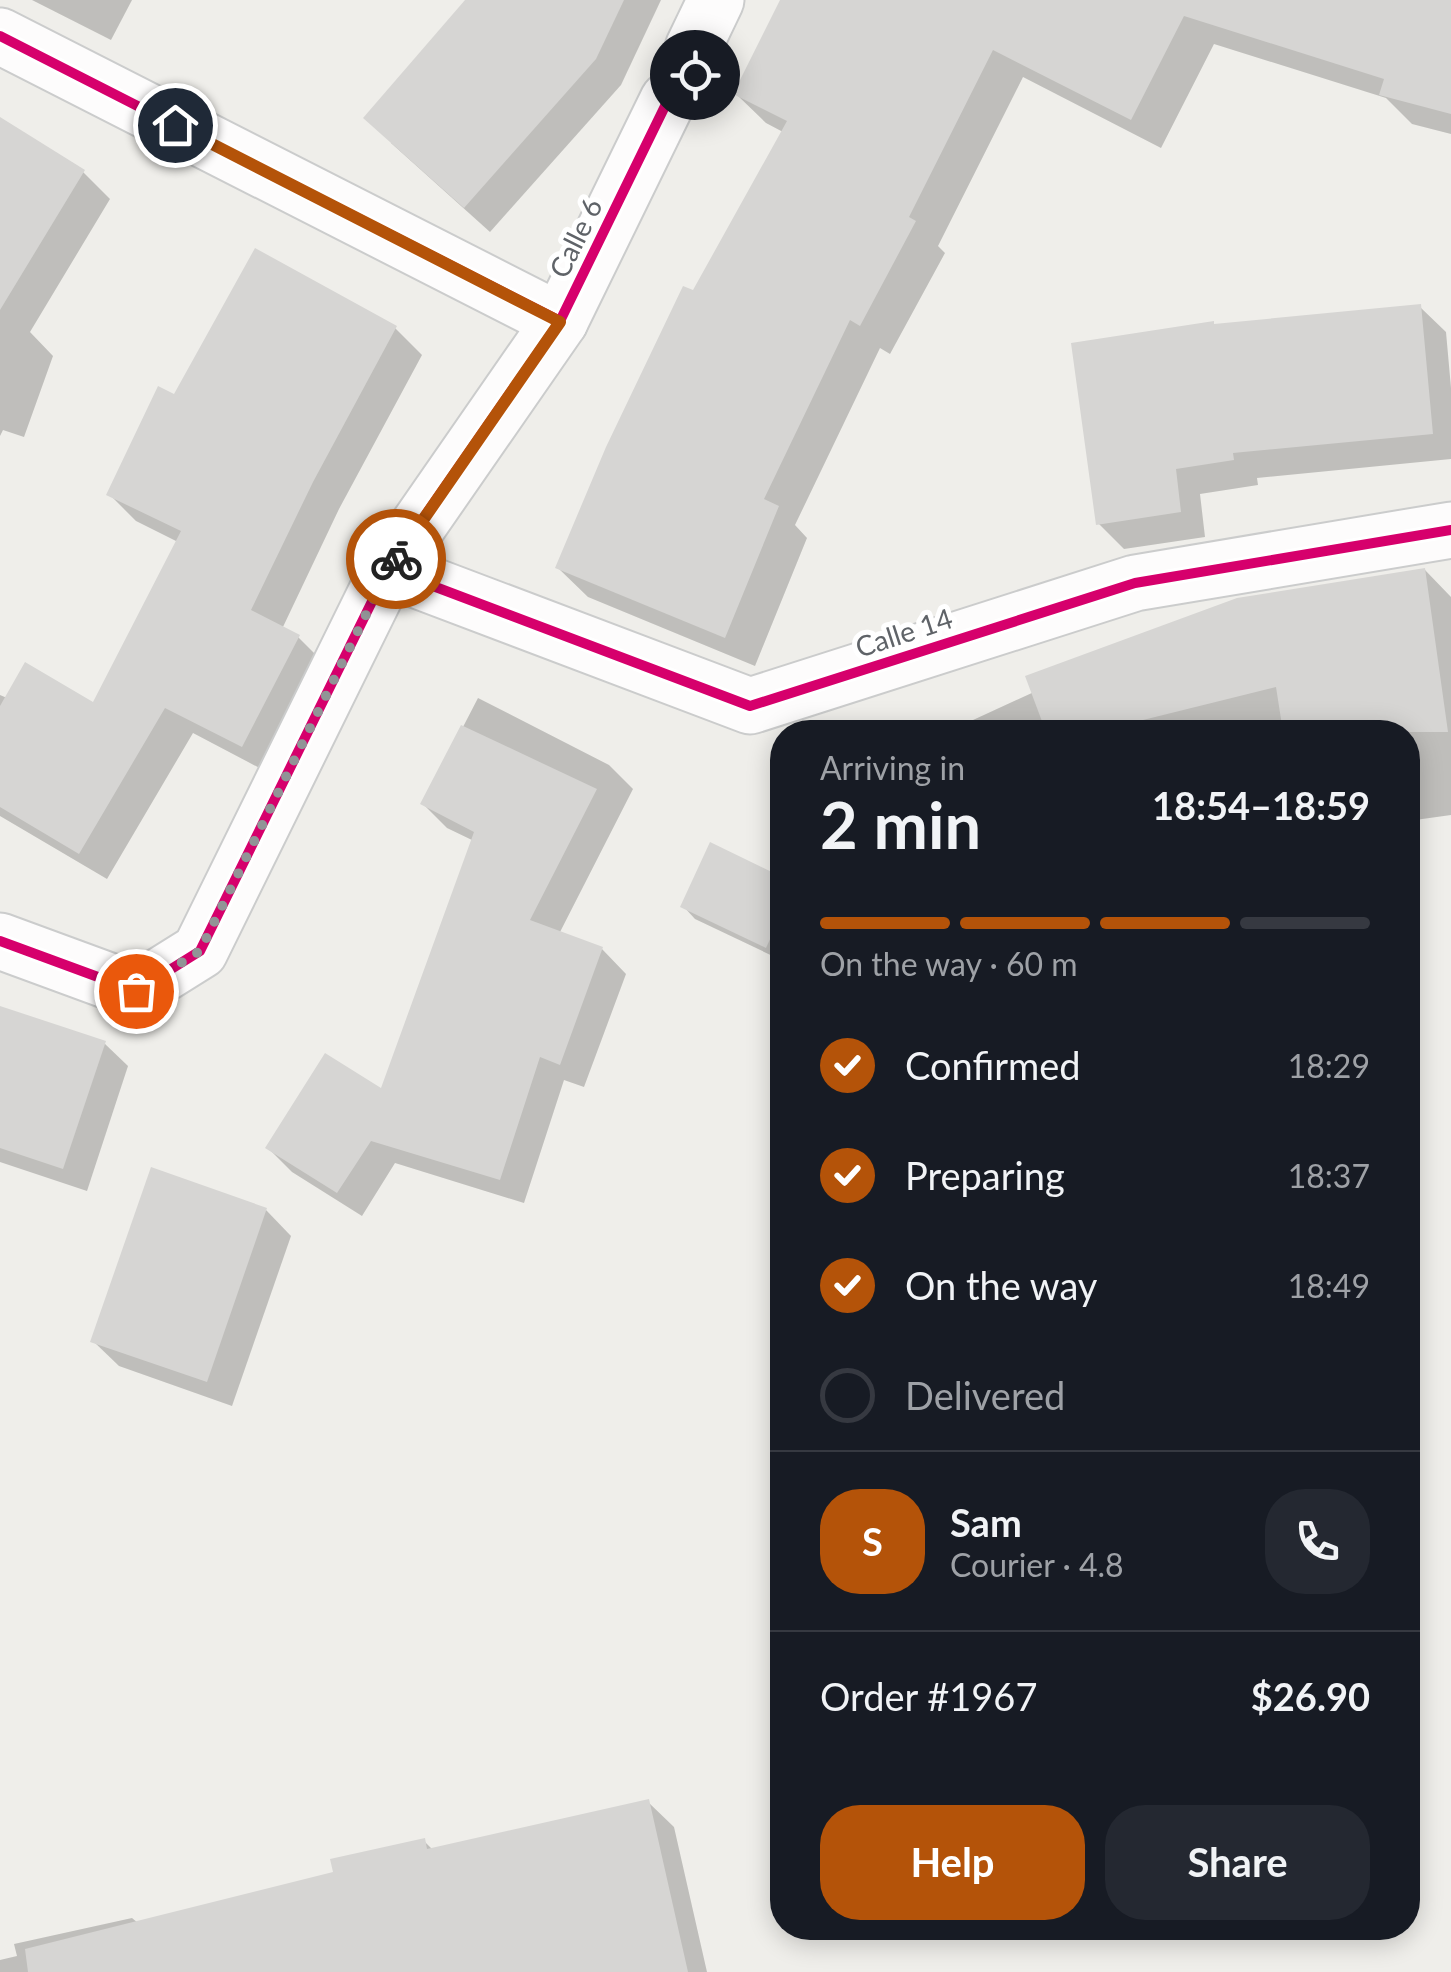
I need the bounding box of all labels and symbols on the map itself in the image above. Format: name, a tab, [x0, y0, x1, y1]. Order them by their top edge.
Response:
pin	[133, 83, 218, 168]
street label: Calle 6	[541, 192, 609, 283]
courier	[346, 509, 446, 609]
street label: Calle 14	[851, 600, 957, 664]
pin	[94, 949, 179, 1034]

